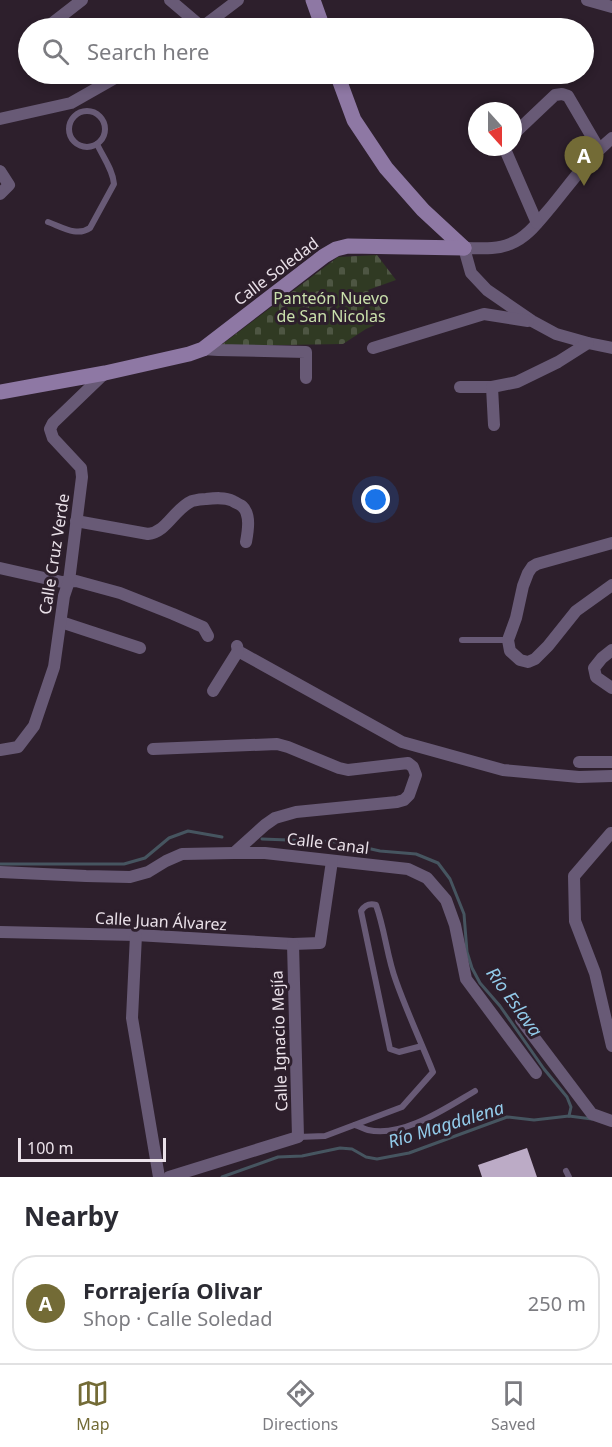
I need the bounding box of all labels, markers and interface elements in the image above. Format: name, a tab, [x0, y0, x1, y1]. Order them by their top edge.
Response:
search box	[18, 18, 594, 84]
icon: search	[39, 35, 72, 68]
text: Search here	[87, 36, 209, 66]
north arrow	[468, 102, 522, 156]
pin: A	[564, 136, 604, 186]
street label: Calle Soledad	[229, 232, 323, 310]
park label: Panteón Nuevo de San Nicolas	[273, 287, 389, 327]
your location	[361, 485, 390, 514]
street label: Calle Cruz Verde	[34, 492, 74, 616]
street label: Calle Canal	[286, 827, 370, 859]
street label: Calle Juan Álvarez	[95, 907, 227, 935]
water label: Río Eslava	[481, 962, 548, 1041]
street label: Calle Ignacio Mejía	[266, 970, 292, 1112]
water label: Río Magdalena	[385, 1095, 507, 1153]
scale bar	[18, 1135, 166, 1162]
text: 100 m	[27, 1137, 74, 1159]
text: Nearby	[24, 1198, 119, 1234]
text: Forrajería Olivar	[83, 1275, 262, 1305]
text: A	[39, 1290, 52, 1317]
text: 250 m	[528, 1290, 586, 1317]
text: Shop · Calle Soledad	[83, 1305, 273, 1332]
tab: Map	[76, 1377, 110, 1435]
tab: Directions	[262, 1377, 338, 1435]
tab: Saved	[491, 1377, 536, 1435]

